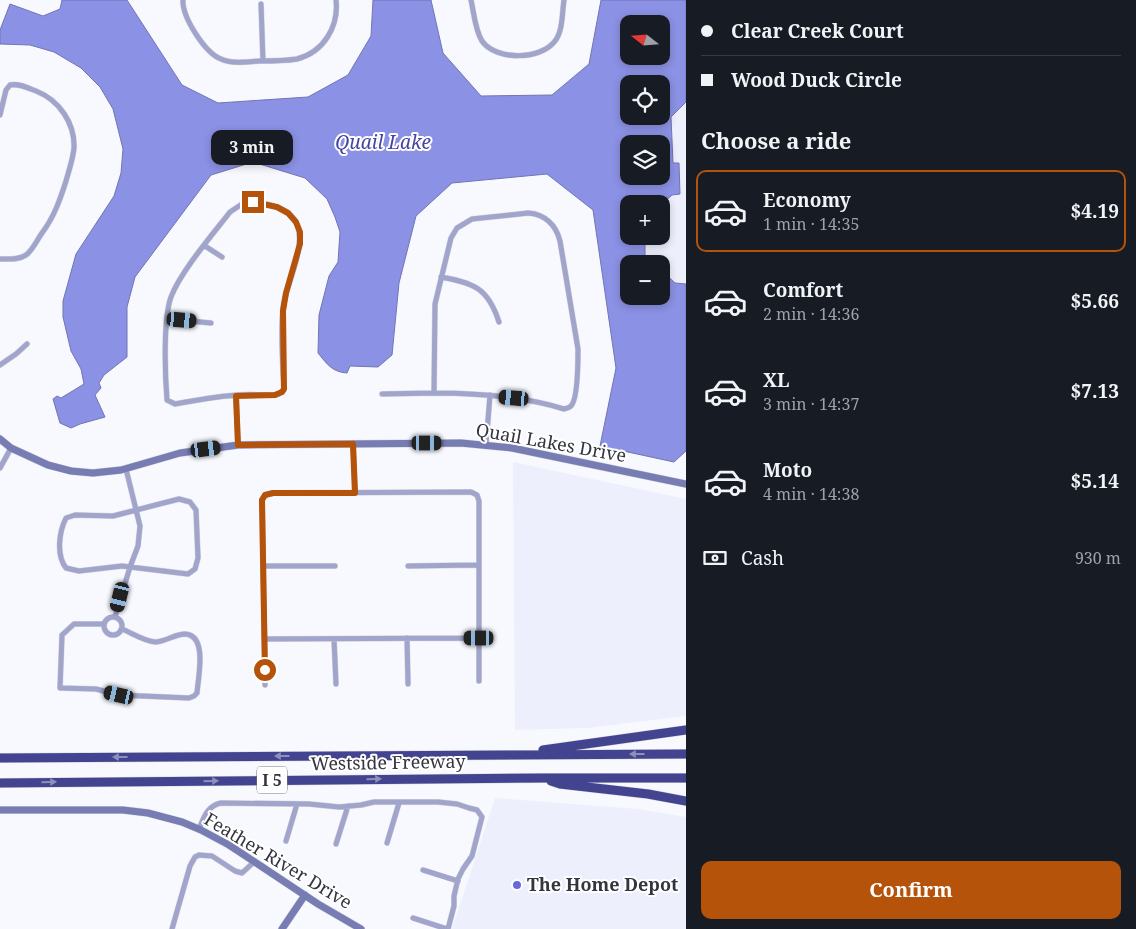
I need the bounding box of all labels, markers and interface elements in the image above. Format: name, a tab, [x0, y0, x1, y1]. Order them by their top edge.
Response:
north arrow	[620, 15, 670, 65]
map controls	[620, 15, 670, 305]
text: Clear Creek Court	[731, 18, 904, 44]
text: Wood Duck Circle	[731, 67, 902, 93]
button: locate	[620, 75, 670, 125]
text: Choose a ride	[701, 125, 851, 155]
water label: Quail Lake	[335, 129, 431, 155]
callout: 3 min	[212, 130, 294, 164]
button: layers	[620, 135, 670, 185]
text: 3 min	[229, 136, 275, 158]
text: Economy	[763, 187, 851, 213]
icon: car	[703, 189, 748, 234]
route end	[242, 191, 264, 213]
button: +	[620, 195, 670, 245]
text: $4.19	[1070, 198, 1119, 224]
text: 1 min · 14:35	[763, 213, 859, 235]
button: −	[620, 255, 670, 305]
text: Comfort	[763, 277, 843, 303]
icon: car	[703, 279, 748, 324]
text: $5.66	[1070, 288, 1119, 314]
text: 2 min · 14:36	[763, 303, 859, 325]
car	[166, 311, 197, 329]
text: XL	[763, 367, 789, 393]
icon: car	[703, 369, 748, 414]
text: $7.13	[1070, 378, 1119, 404]
car	[498, 389, 529, 407]
text: 3 min · 14:37	[763, 393, 859, 415]
street label: Quail Lakes Drive	[474, 417, 628, 467]
car	[412, 436, 442, 451]
car	[190, 440, 221, 458]
text: Moto	[763, 457, 812, 483]
icon: car	[703, 459, 748, 504]
text: $5.14	[1070, 468, 1119, 494]
text: 4 min · 14:38	[763, 483, 859, 505]
icon: cash	[701, 544, 729, 572]
text: Cash	[741, 545, 784, 571]
text: 930 m	[1075, 547, 1121, 569]
car	[109, 581, 130, 613]
car	[464, 631, 494, 646]
route start	[254, 659, 276, 681]
car	[102, 684, 135, 706]
street label: Westside Freeway	[310, 749, 466, 775]
one-way arrow	[629, 750, 645, 758]
one-way arrow	[274, 752, 290, 760]
one-way arrow	[111, 753, 127, 761]
road number: I 5	[257, 766, 287, 794]
one-way arrow	[366, 775, 382, 783]
one-way arrow	[203, 777, 219, 785]
one-way arrow	[41, 778, 57, 786]
street label: Feather River Drive	[200, 806, 357, 914]
button: Confirm	[701, 861, 1121, 919]
place label: The Home Depot	[527, 872, 678, 896]
marker: The Home Depot	[511, 879, 523, 891]

